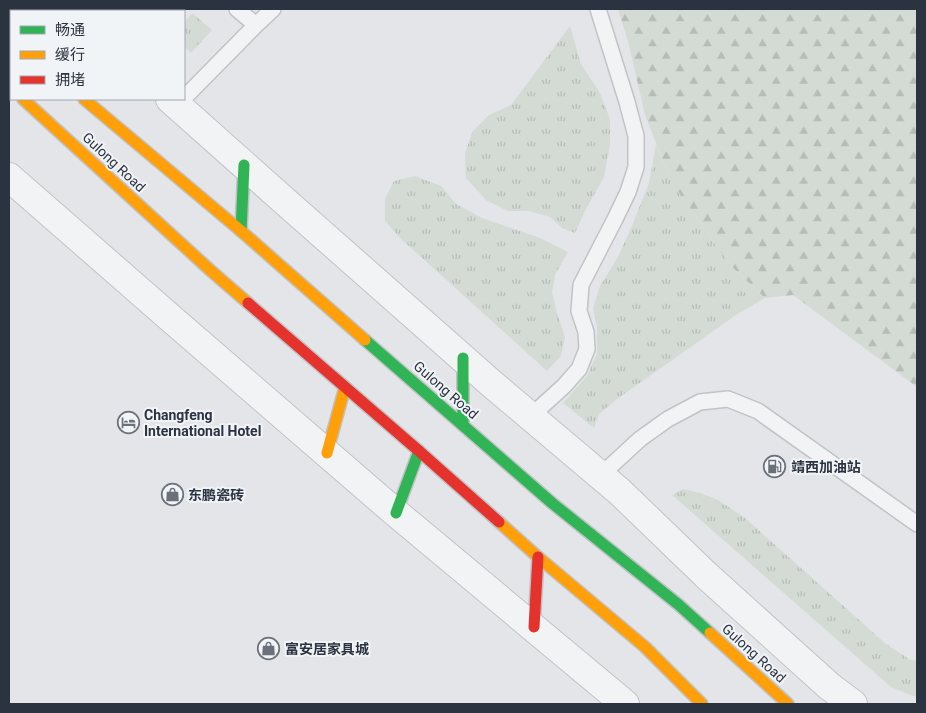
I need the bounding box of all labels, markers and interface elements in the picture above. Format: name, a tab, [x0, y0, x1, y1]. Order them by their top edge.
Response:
legend	[10, 10, 185, 100]
text: 畅通	[55, 21, 85, 39]
text: 缓行	[55, 46, 85, 64]
text: 拥堵	[55, 71, 85, 89]
street label: Gulong Road	[79, 129, 149, 195]
street label: Gulong Road	[411, 358, 481, 422]
place label: Changfeng International Hotel	[144, 407, 261, 439]
hotel icon: Changfeng International Hotel	[116, 411, 140, 435]
fuel station icon: 靖西加油站	[763, 455, 787, 479]
place label: 靖西加油站	[791, 459, 861, 475]
shop icon: 东鹏瓷砖	[160, 483, 184, 507]
place label: 东鹏瓷砖	[188, 487, 244, 503]
street label: Gulong Road	[719, 620, 789, 686]
shop icon: 富安居家具城	[257, 637, 281, 661]
place label: 富安居家具城	[285, 641, 369, 657]

